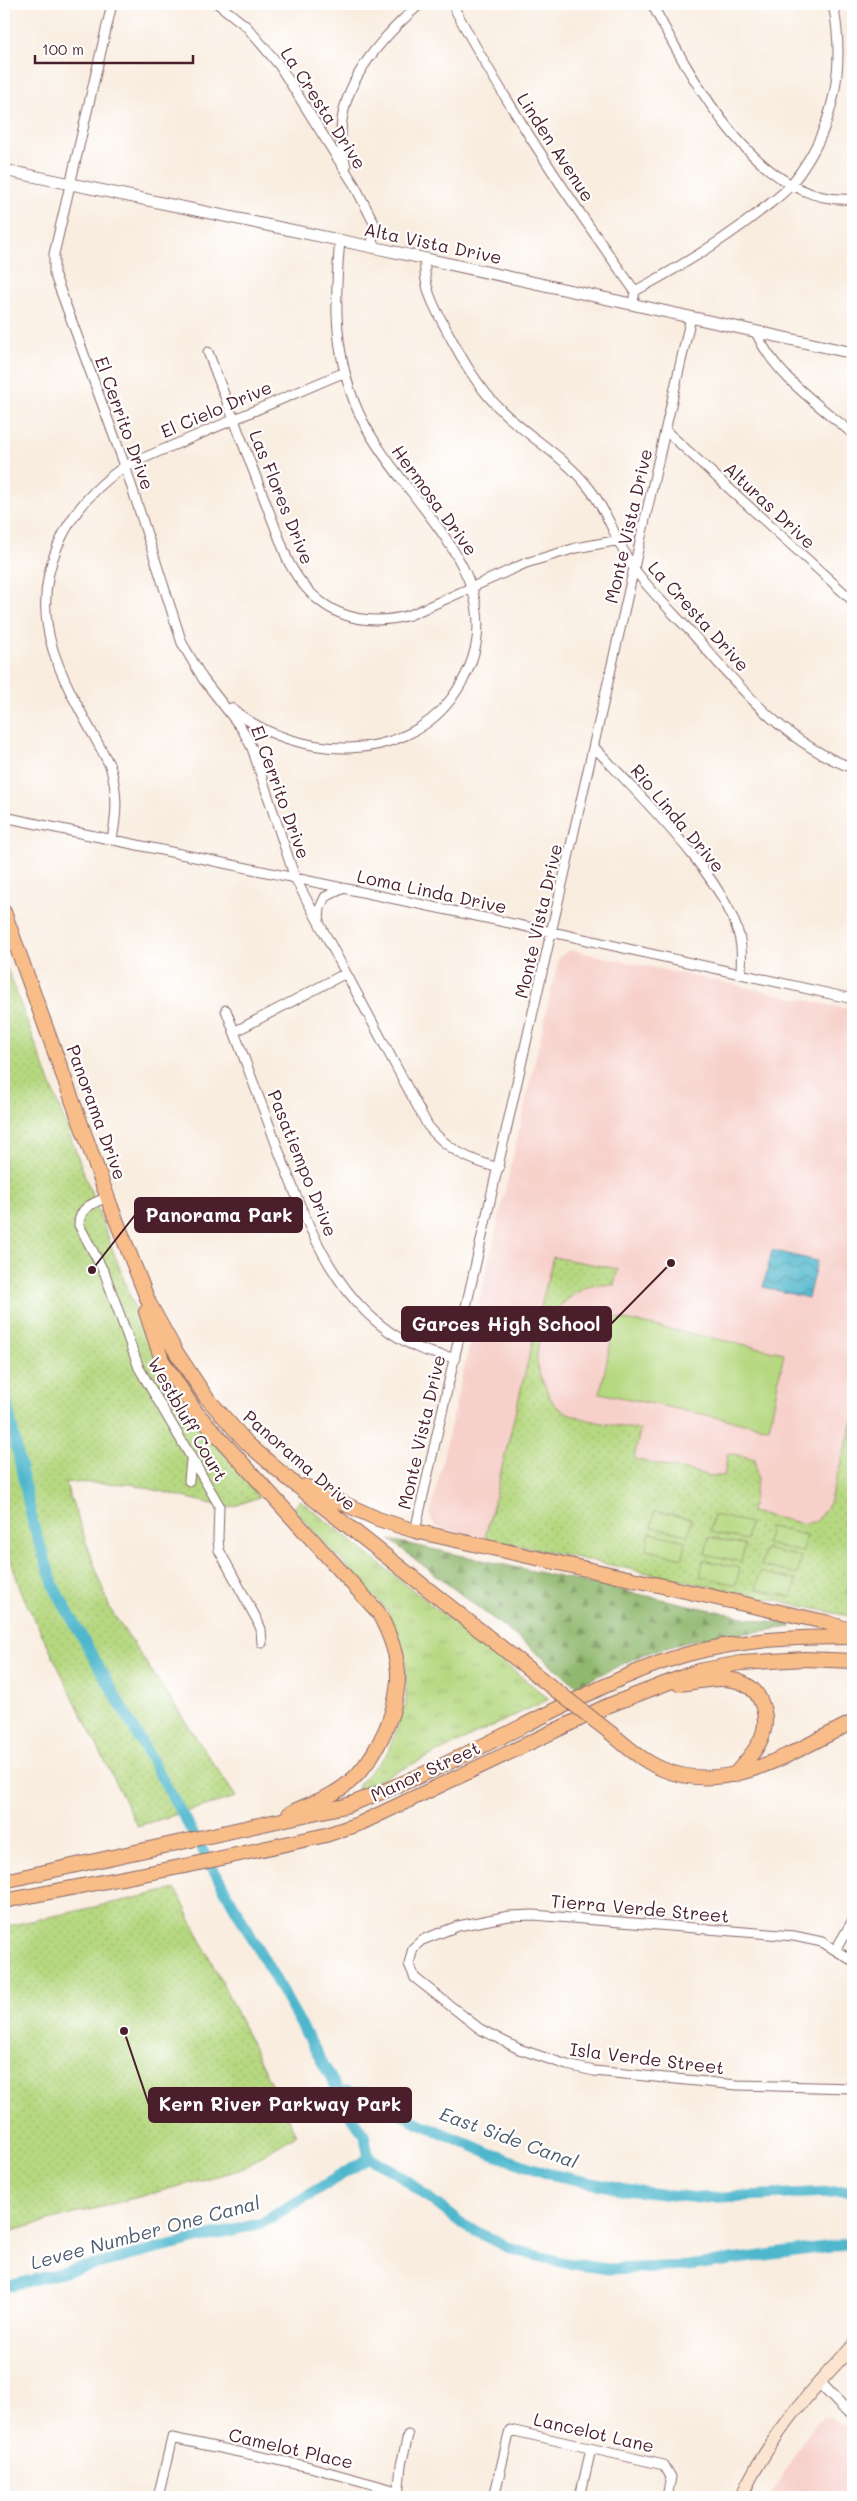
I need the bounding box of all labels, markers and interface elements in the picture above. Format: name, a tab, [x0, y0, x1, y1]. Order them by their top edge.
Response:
scale bar	[35, 32, 192, 64]
text: 100 m	[42, 39, 84, 59]
street label: La Cresta Drive	[276, 42, 372, 174]
street label: Linden Avenue	[512, 88, 600, 206]
street label: Alta Vista Drive	[362, 217, 504, 269]
street label: El Cerrito Drive	[90, 353, 160, 493]
street label: El Cielo Drive	[157, 375, 275, 443]
street label: Las Flores Drive	[244, 426, 320, 568]
street label: Hermosa Drive	[387, 440, 483, 560]
street label: Monte Vista Drive	[599, 446, 657, 606]
street label: Alturas Drive	[719, 456, 821, 554]
street label: La Cresta Drive	[643, 556, 755, 676]
street label: El Cerrito Drive	[246, 722, 316, 862]
street label: Rio Linda Drive	[626, 759, 730, 877]
street label: Monte Vista Drive	[509, 841, 567, 1001]
street label: Loma Linda Drive	[355, 863, 509, 919]
street label: Panorama Drive	[61, 1041, 133, 1183]
street label: Pasatiempo Drive	[263, 1086, 343, 1240]
callout: Panorama Park	[135, 1198, 302, 1232]
text: Panorama Park	[145, 1202, 293, 1227]
callout: Garces High School	[402, 1307, 611, 1341]
text: Garces High School	[412, 1311, 600, 1336]
street label: Monte Vista Drive	[392, 1352, 450, 1512]
street label: Westbluff Court	[143, 1353, 233, 1485]
street label: Panorama Drive	[239, 1404, 361, 1516]
street label: Manor Street	[366, 1735, 484, 1807]
street label: Tierra Verde Street	[550, 1888, 730, 1928]
street label: Isla Verde Street	[568, 2037, 726, 2079]
callout: Kern River Parkway Park	[149, 2088, 411, 2122]
text: Kern River Parkway Park	[159, 2091, 401, 2116]
water label: East Side Canal	[436, 2100, 582, 2174]
water label: Levee Number One Canal	[28, 2189, 263, 2275]
street label: Lancelot Lane	[531, 2406, 657, 2458]
street label: Camelot Place	[226, 2422, 356, 2474]

